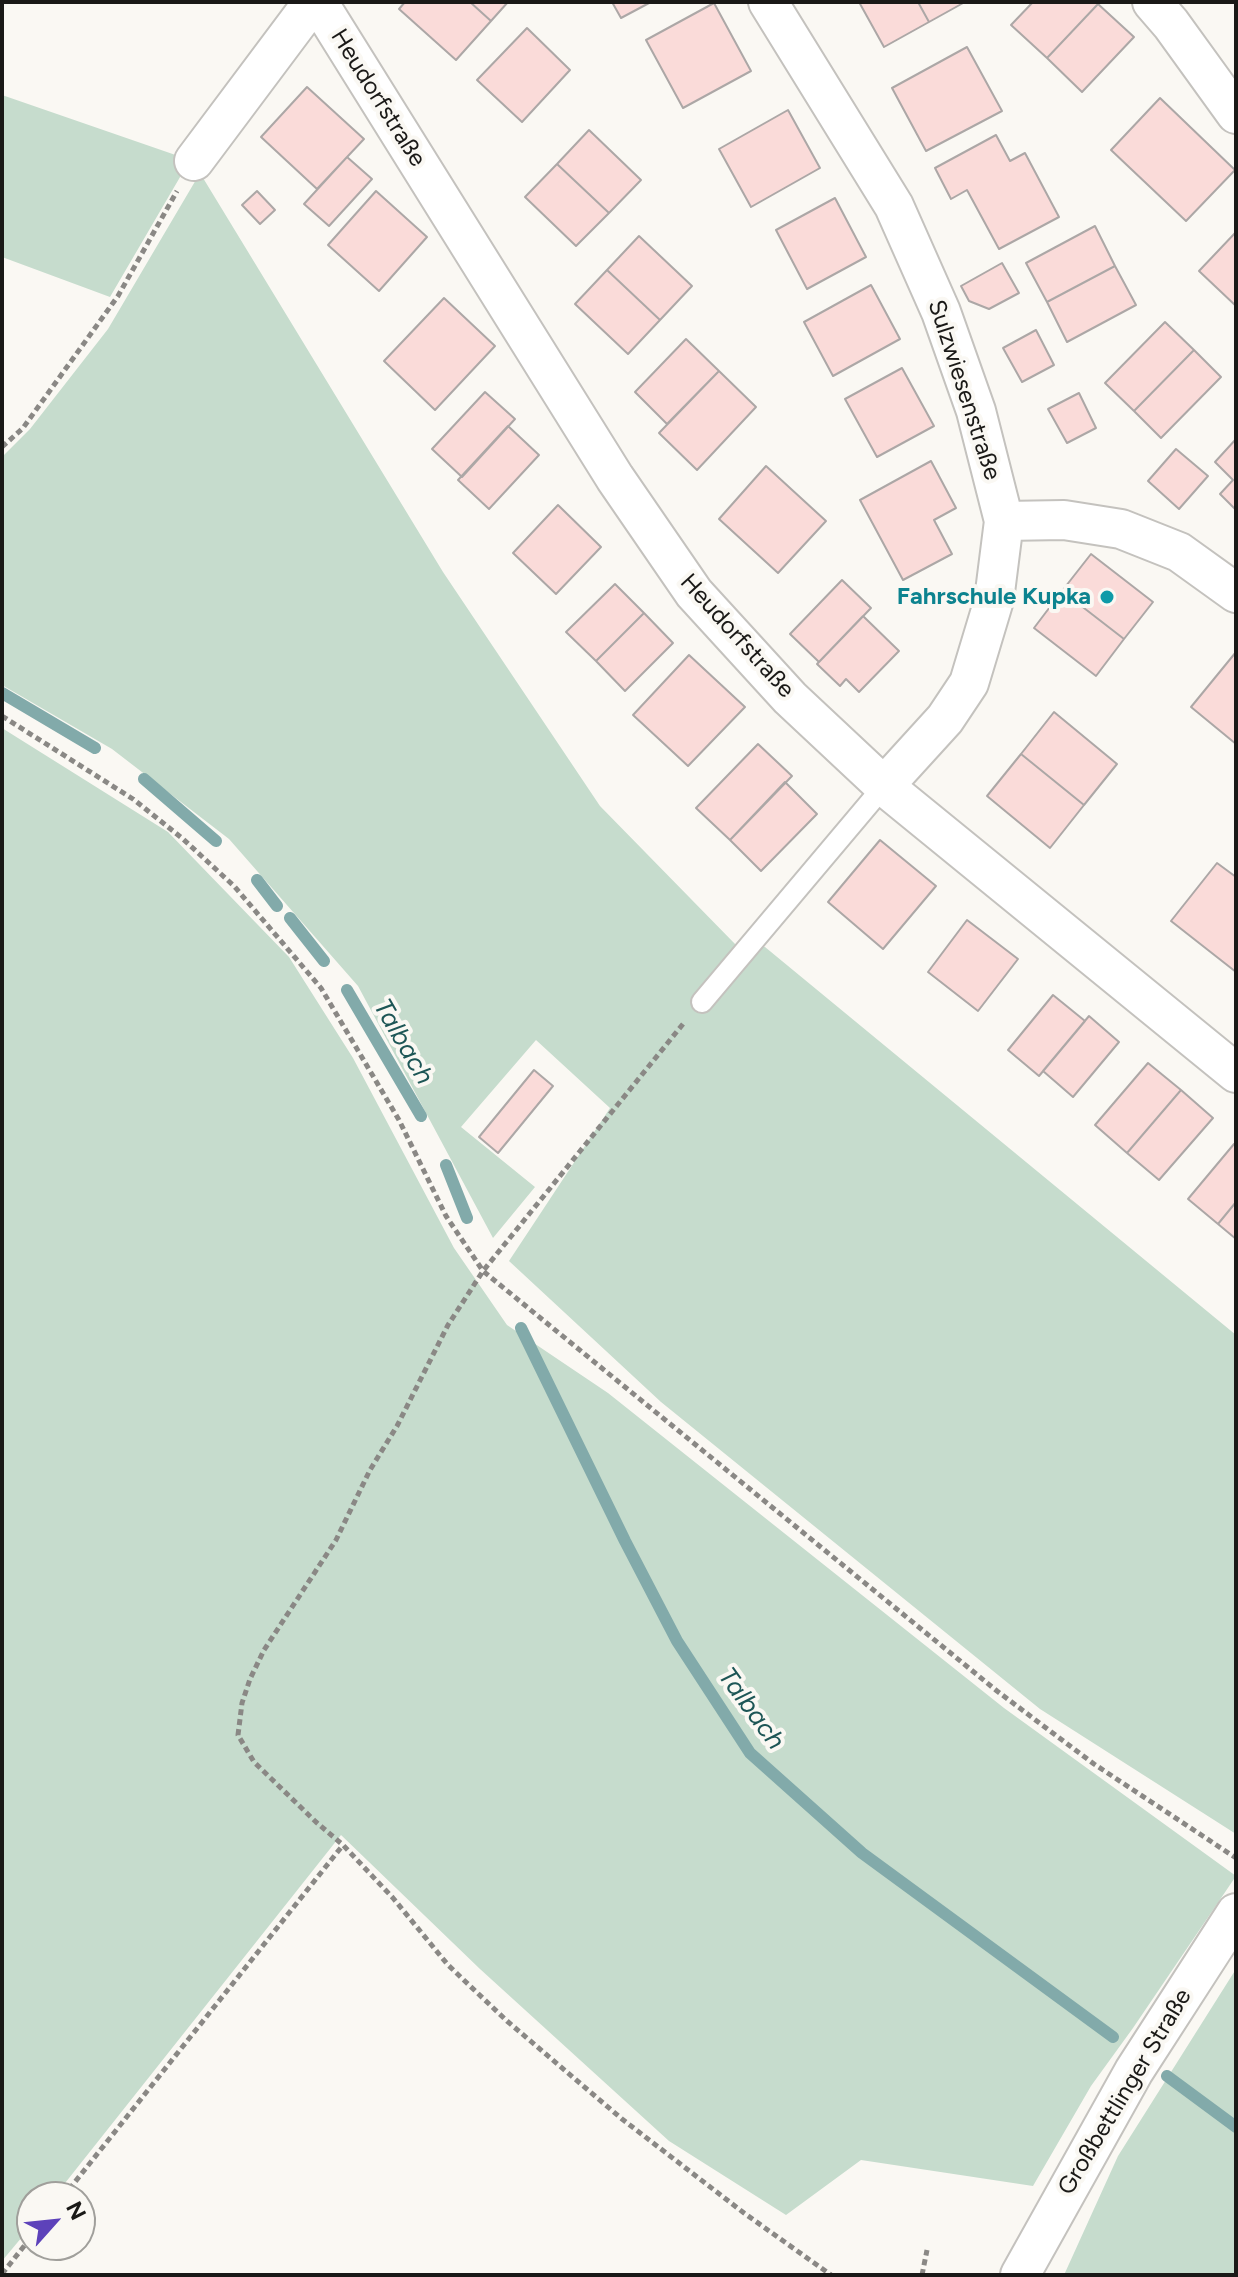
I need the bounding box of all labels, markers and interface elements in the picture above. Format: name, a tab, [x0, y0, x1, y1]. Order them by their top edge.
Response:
street label: Heudorfstraße	[324, 24, 432, 172]
street label: Sulzwiesenstraße	[921, 296, 1007, 484]
street label: Heudorfstraße	[674, 568, 800, 704]
place label: Fahrschule Kupka	[897, 583, 1091, 611]
marker: Fahrschule Kupka	[1098, 588, 1116, 606]
water label: Talbach	[366, 994, 440, 1090]
water label: Talbach	[711, 1662, 791, 1756]
street label: Großbettlinger Straße	[1052, 1984, 1198, 2200]
north arrow	[16, 2181, 96, 2261]
text: N	[60, 2197, 92, 2224]

